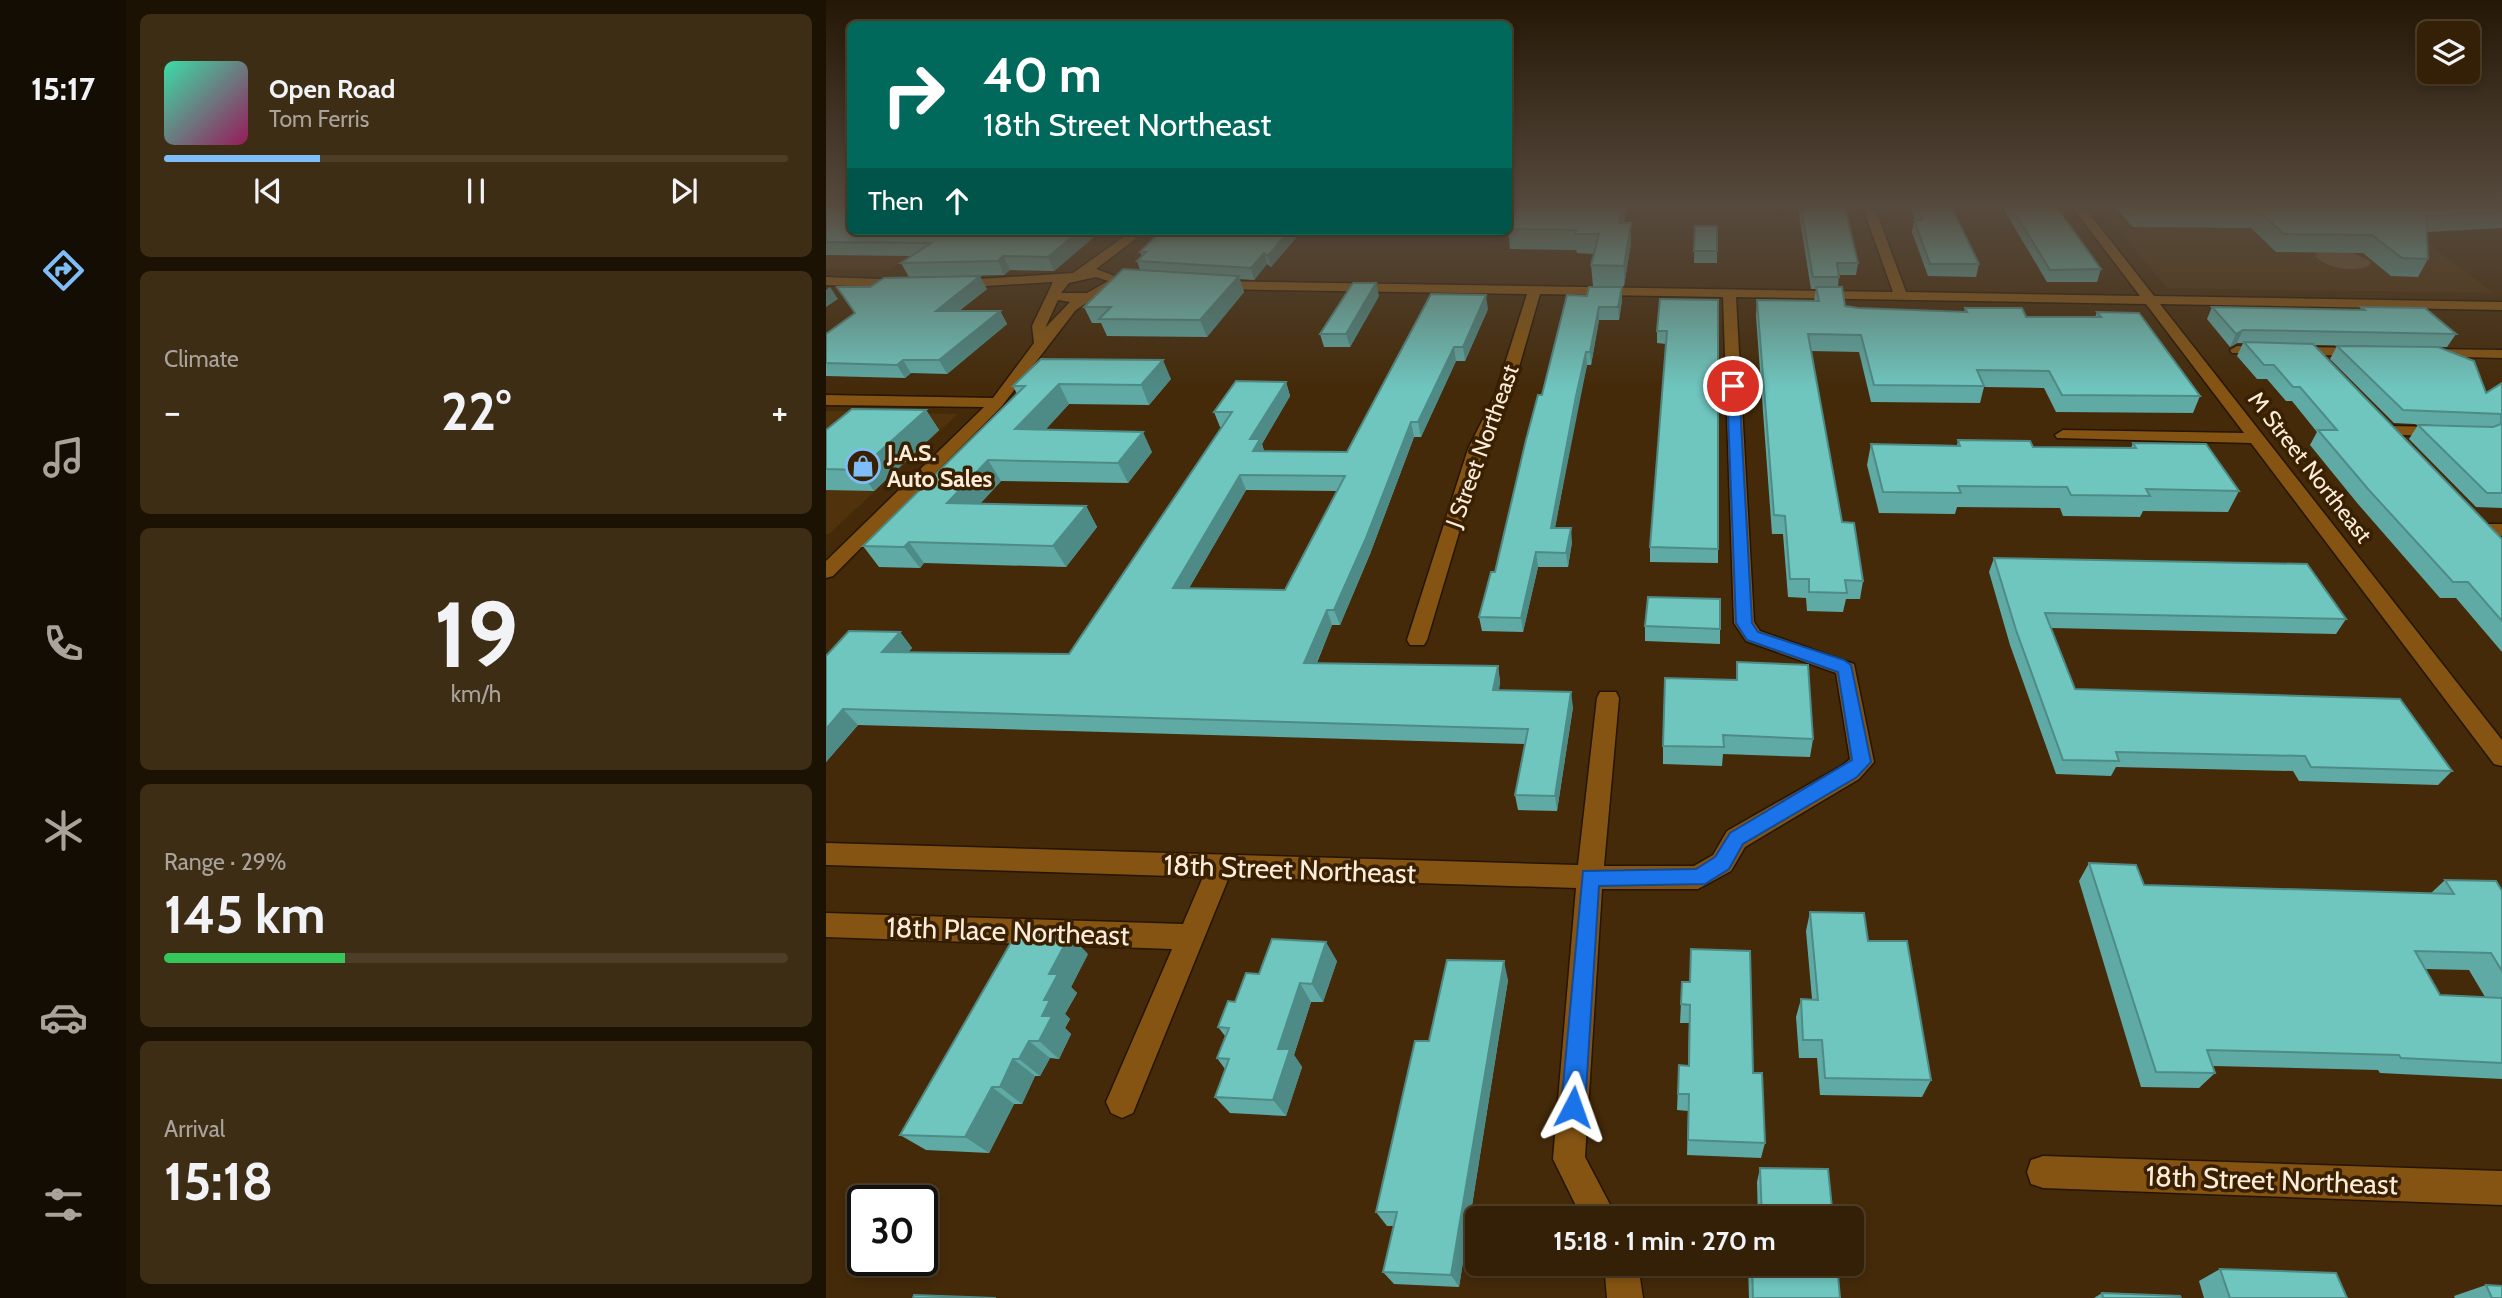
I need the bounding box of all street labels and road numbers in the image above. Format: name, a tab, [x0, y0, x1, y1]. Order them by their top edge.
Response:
street label: J Street Northeast	[1439, 360, 1525, 532]
street label: M Street Northeast	[2242, 386, 2378, 548]
street label: 18th Street Northeast	[1163, 848, 1417, 890]
street label: 18th Place Northeast	[886, 910, 1130, 952]
street label: 18th Street Northeast	[2145, 1159, 2399, 1201]

